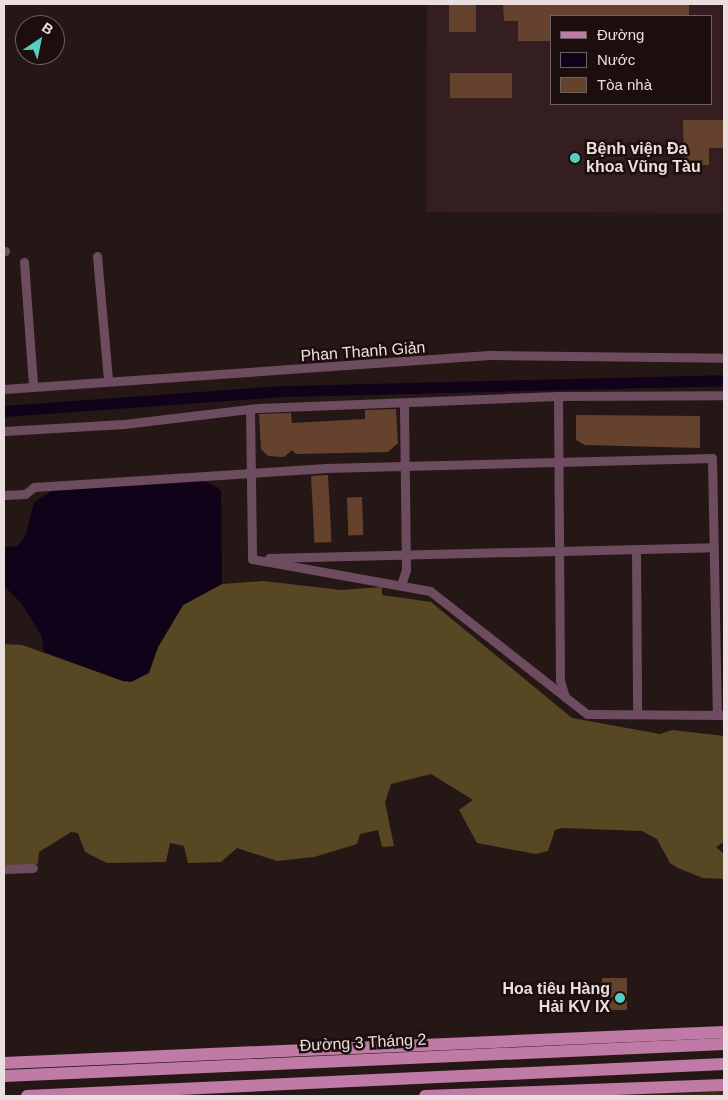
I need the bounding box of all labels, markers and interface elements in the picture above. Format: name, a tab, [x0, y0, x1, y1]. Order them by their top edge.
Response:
north arrow	[15, 15, 65, 65]
legend	[550, 15, 713, 105]
text: B	[39, 19, 56, 38]
text: Đường	[597, 26, 644, 43]
text: Nước	[597, 51, 635, 68]
text: Tòa nhà	[597, 76, 652, 93]
place label: Bệnh viện Đa khoa Vũng Tàu	[586, 139, 701, 177]
marker: Bệnh viện Đa khoa Vũng Tàu	[568, 151, 582, 165]
street label: Phan Thanh Giản	[300, 338, 426, 366]
place label: Hoa tiêu Hàng Hải KV IX	[502, 979, 610, 1017]
marker: Hoa tiêu Hàng Hải KV IX	[614, 992, 626, 1004]
street label: Đường 3 Tháng 2	[299, 1030, 427, 1056]

